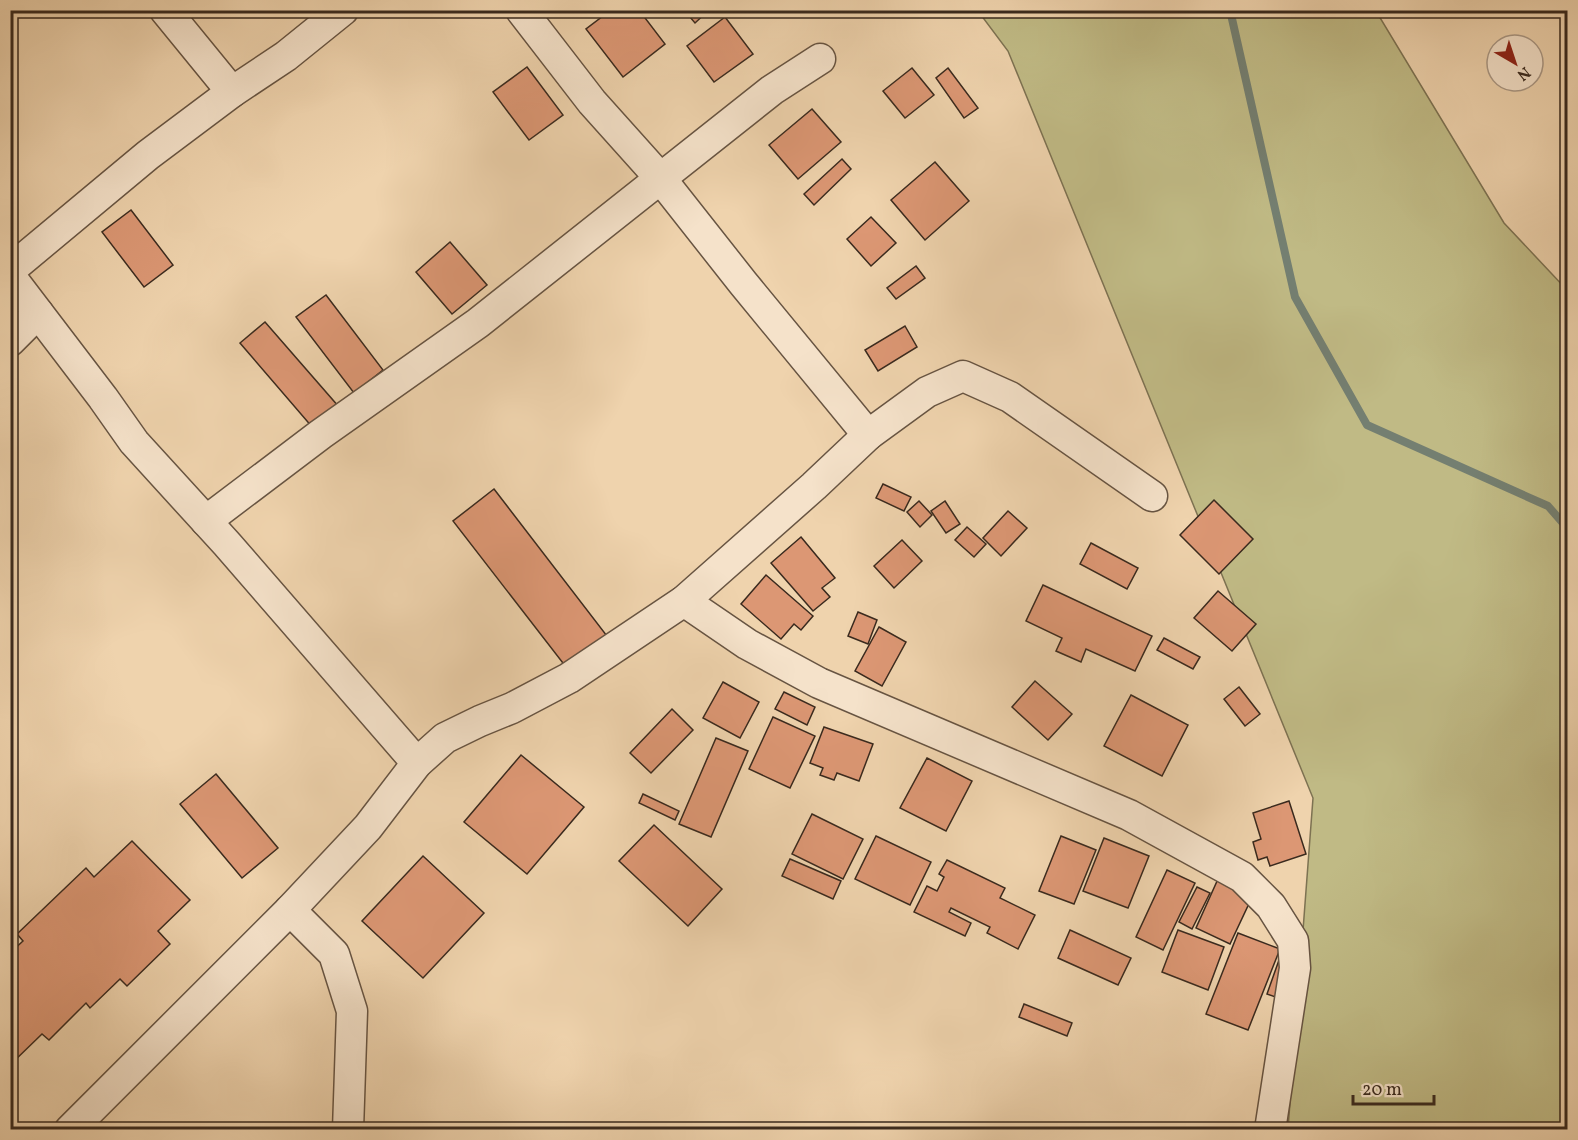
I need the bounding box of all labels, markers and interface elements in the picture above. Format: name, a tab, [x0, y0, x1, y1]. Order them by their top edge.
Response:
north arrow	[1485, 33, 1545, 93]
text: N	[1511, 61, 1535, 86]
scale bar	[1353, 1068, 1434, 1106]
text: 20 m	[1362, 1078, 1402, 1103]

